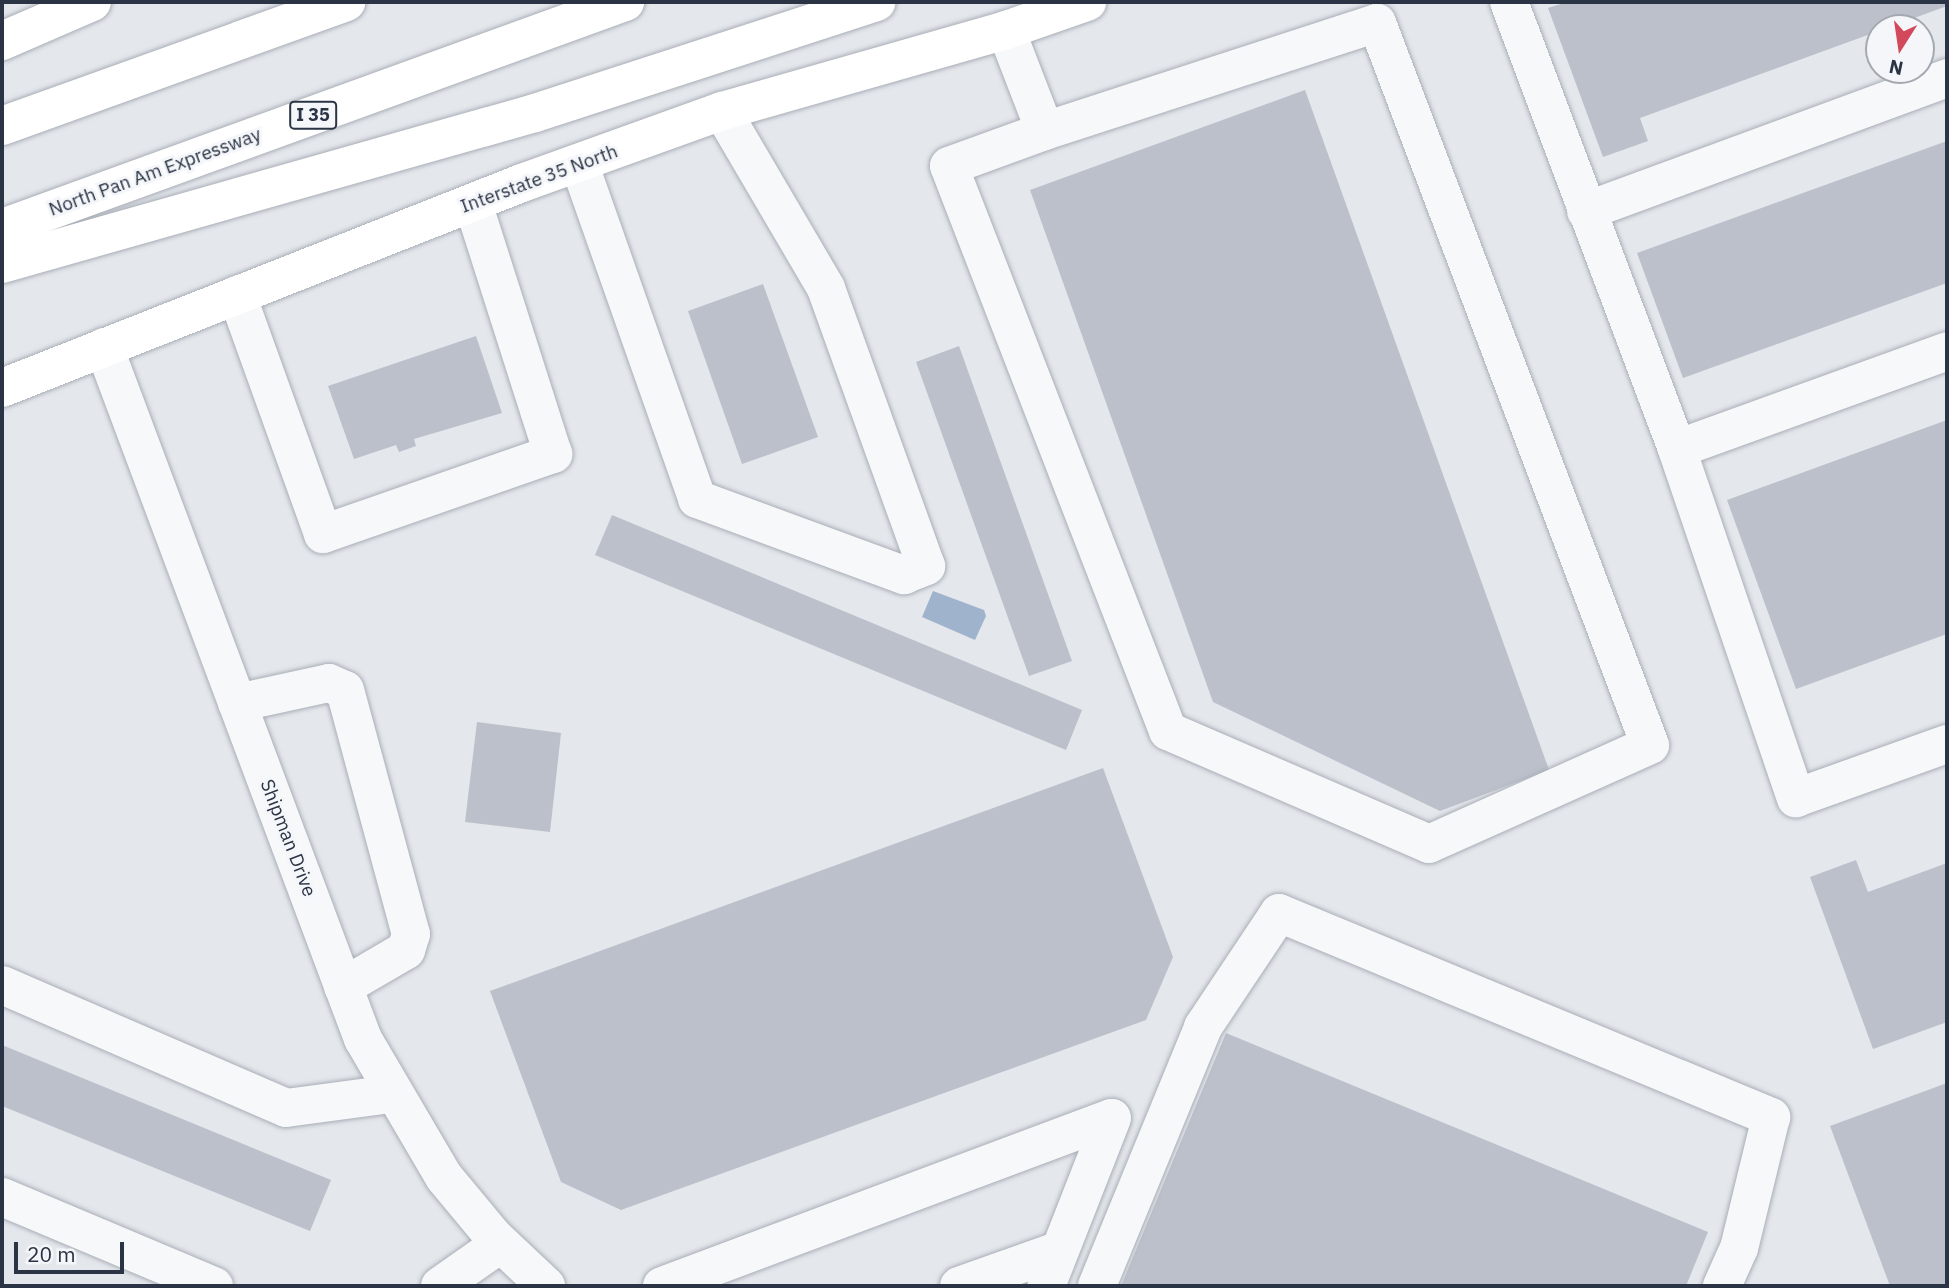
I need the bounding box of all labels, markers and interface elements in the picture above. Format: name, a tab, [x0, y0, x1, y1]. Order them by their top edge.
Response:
north arrow	[1865, 14, 1935, 84]
text: N	[1887, 54, 1905, 81]
road number: I 35	[288, 100, 338, 130]
street label: North Pan Am Expressway	[46, 123, 264, 221]
street label: Interstate 35 North	[457, 140, 621, 218]
street label: Shipman Drive	[255, 776, 321, 900]
scale bar	[18, 1228, 128, 1272]
text: 20 m	[27, 1240, 76, 1268]

